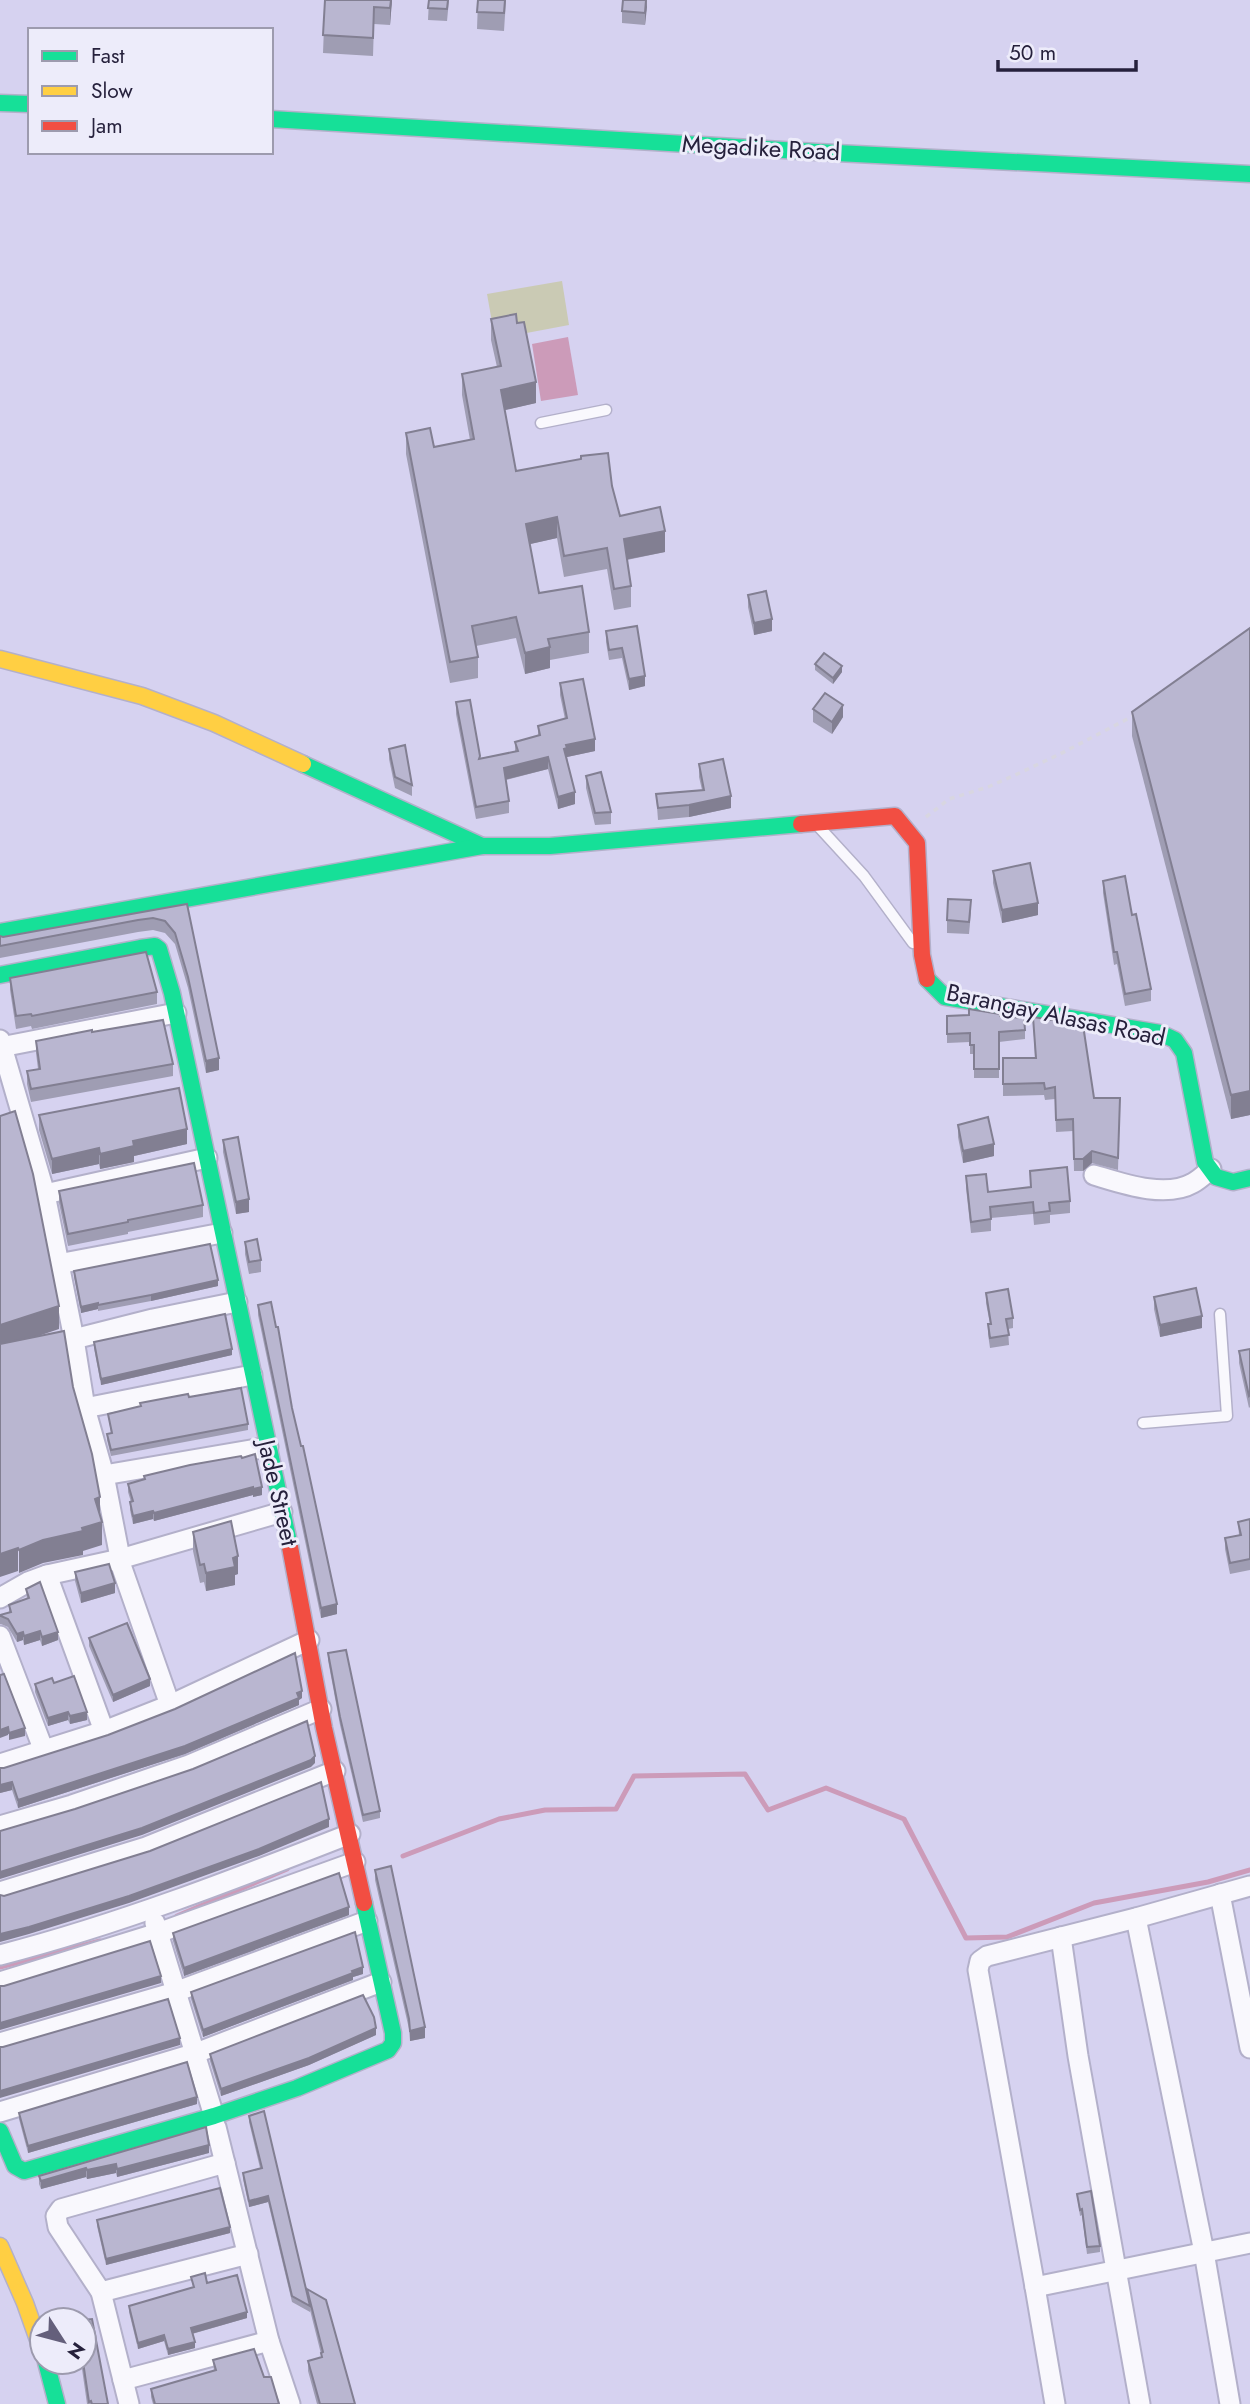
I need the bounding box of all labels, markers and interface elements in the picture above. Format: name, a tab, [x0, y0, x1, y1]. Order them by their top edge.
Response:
legend	[28, 28, 273, 154]
scale bar	[998, 28, 1136, 72]
text: 50 m	[1009, 38, 1056, 68]
text: Fast	[91, 41, 124, 71]
text: Slow	[91, 76, 133, 106]
text: Jam	[88, 111, 123, 141]
street label: Megadike Road	[681, 126, 841, 169]
street label: Barangay Alasas Road	[943, 974, 1169, 1055]
street label: Jade Street	[249, 1434, 308, 1550]
north arrow	[28, 2306, 98, 2376]
text: N	[61, 2337, 92, 2365]

